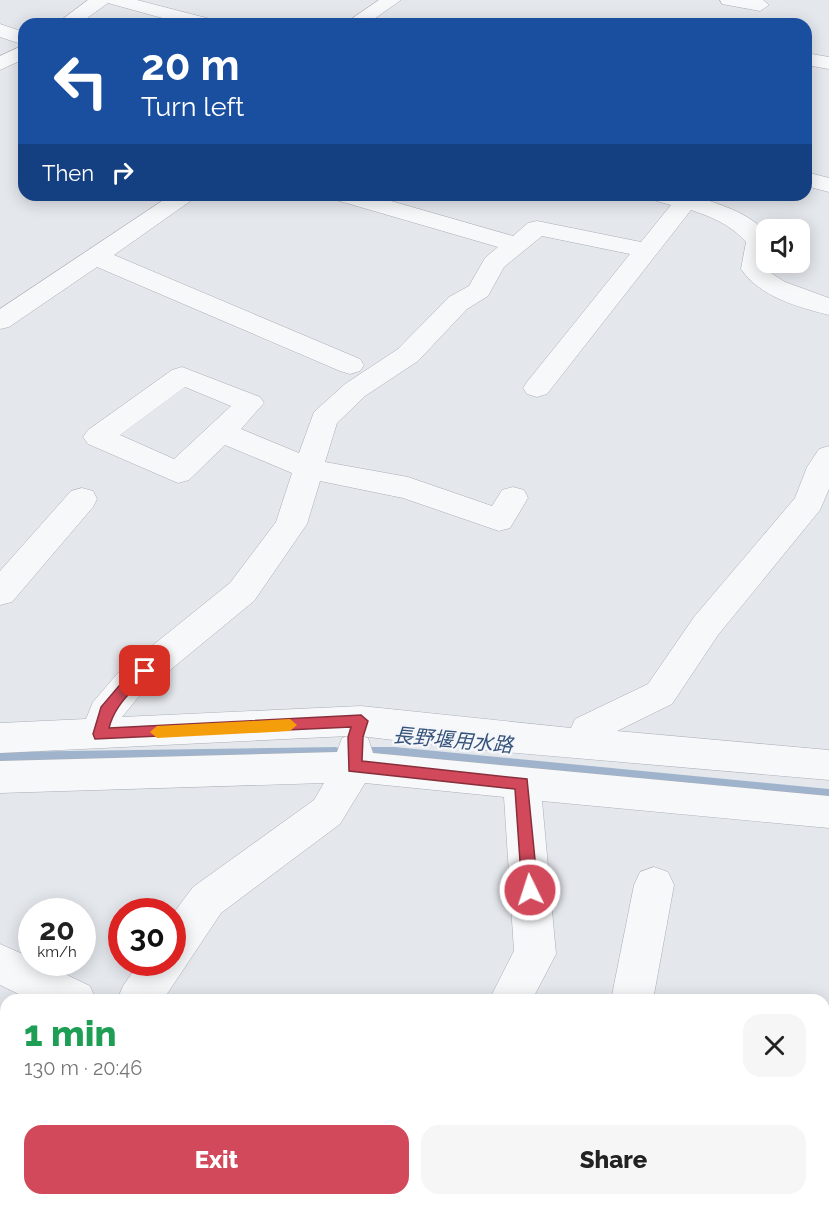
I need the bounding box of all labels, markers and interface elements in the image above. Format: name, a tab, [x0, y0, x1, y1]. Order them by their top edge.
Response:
text: 20 m	[141, 41, 240, 90]
icon: left	[42, 42, 120, 120]
text: Turn left	[141, 91, 244, 122]
icon: right	[106, 156, 139, 189]
text: Then	[42, 160, 94, 186]
map controls	[756, 219, 810, 273]
button: sound	[756, 219, 810, 273]
pin	[119, 645, 170, 696]
icon: arrive	[128, 654, 161, 687]
water label: 長野堰用水路	[392, 723, 516, 757]
position arrow	[498, 858, 562, 922]
speed limit sign: 30	[108, 898, 186, 976]
text: 20	[39, 912, 75, 947]
text: km/h	[37, 943, 77, 961]
text: 1 min	[24, 1012, 116, 1054]
button: close	[743, 1014, 806, 1077]
text: 130 m · 20:46	[24, 1056, 142, 1080]
button: Exit	[24, 1125, 409, 1194]
button: Share	[421, 1125, 806, 1194]

